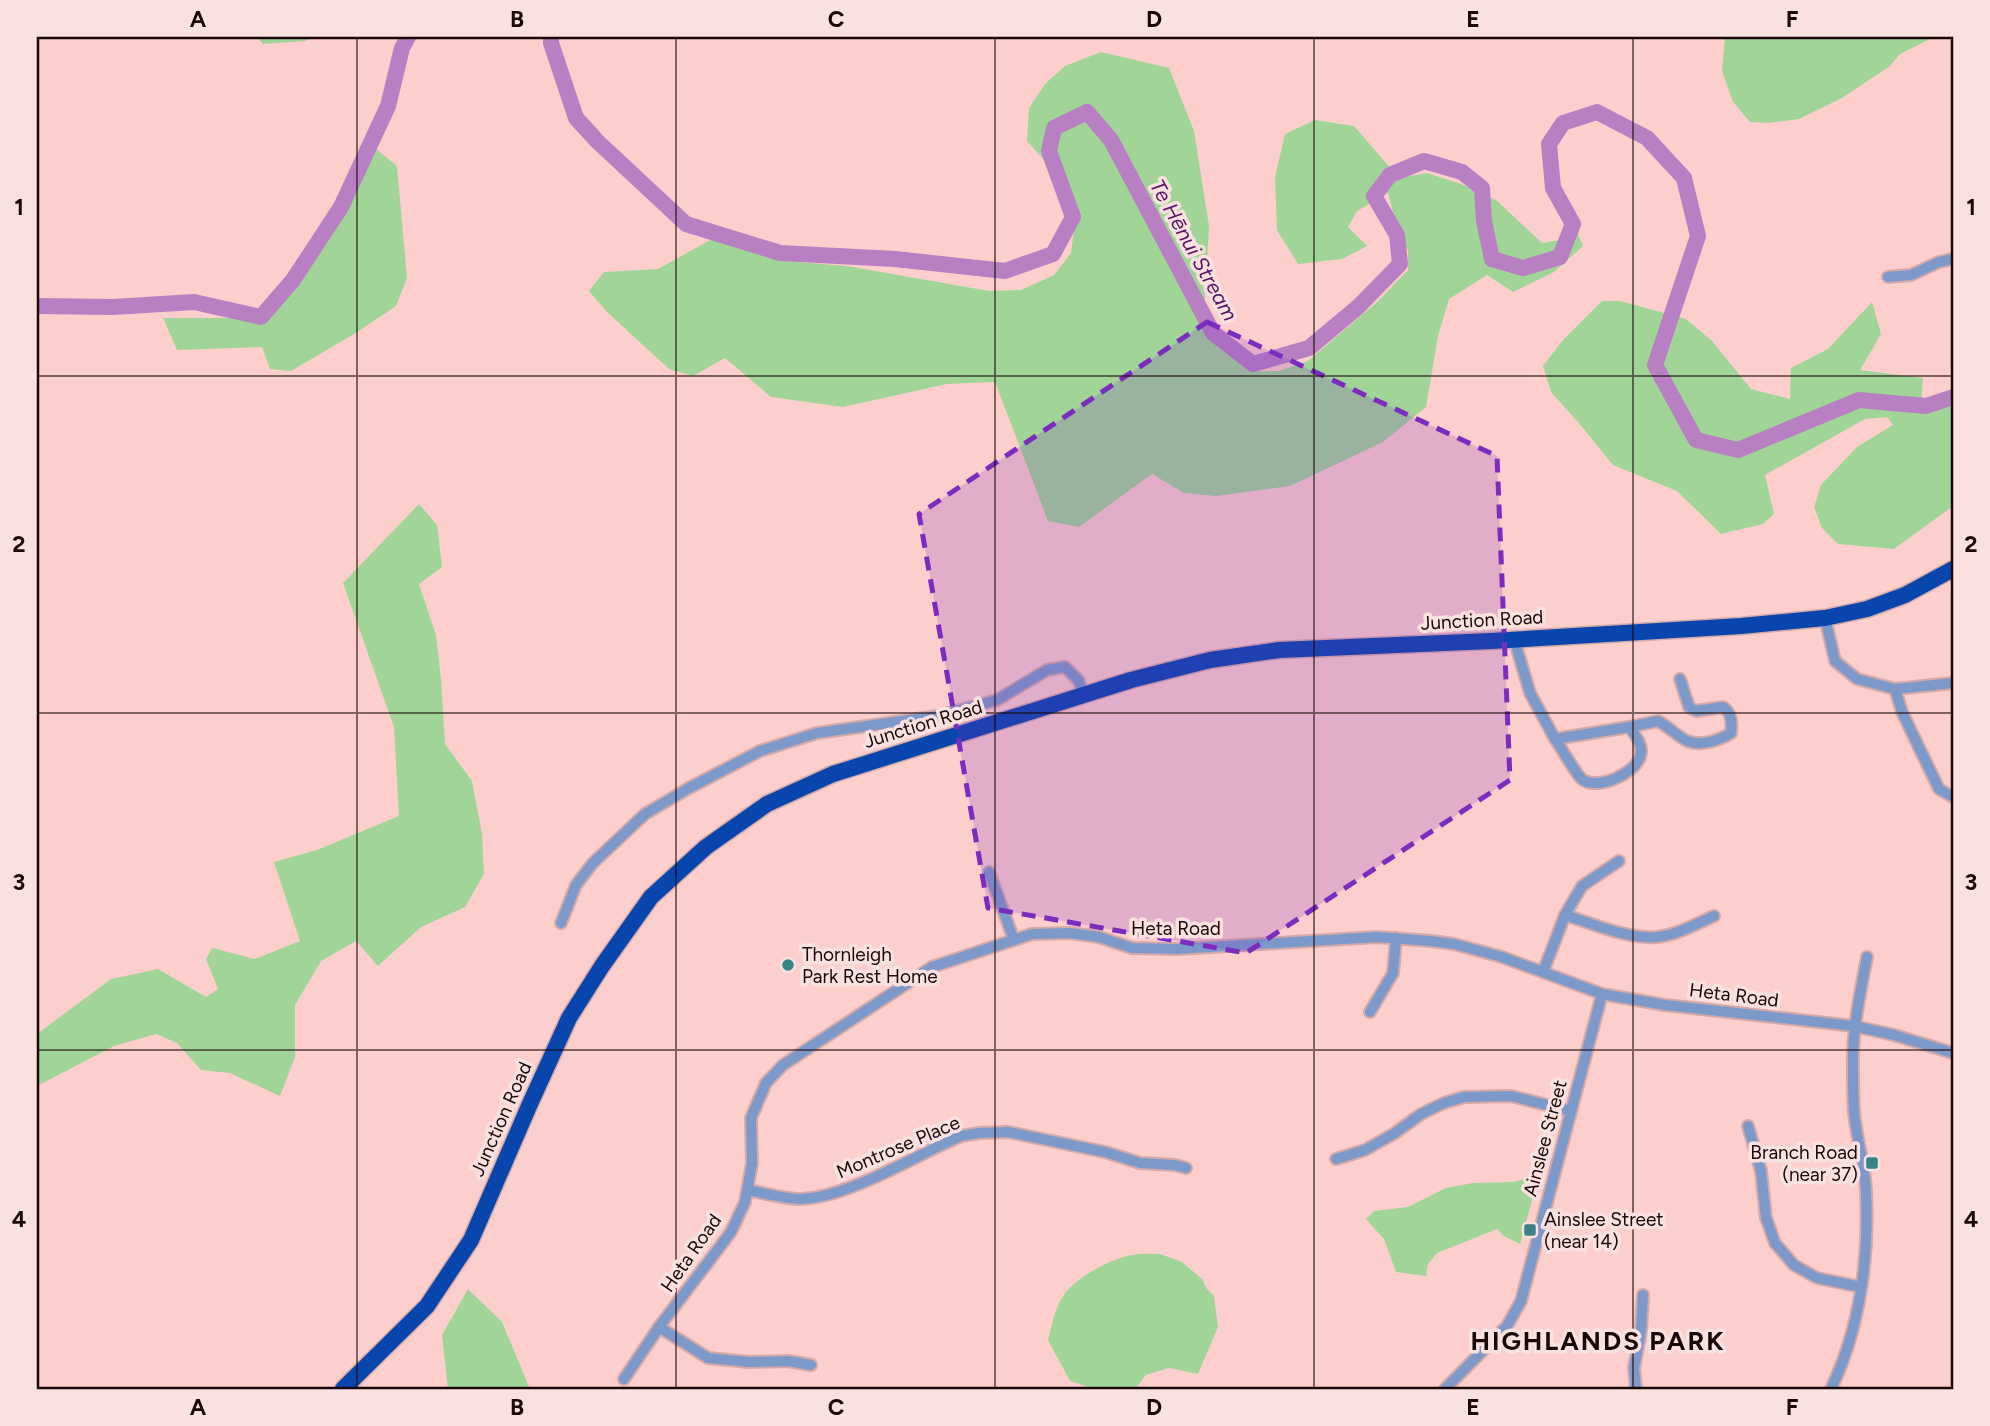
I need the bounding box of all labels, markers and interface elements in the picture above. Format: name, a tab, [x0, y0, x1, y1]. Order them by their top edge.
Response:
text: A	[190, 5, 207, 33]
text: B	[510, 5, 524, 33]
text: C	[828, 5, 845, 33]
text: D	[1146, 5, 1162, 33]
text: E	[1466, 5, 1480, 33]
text: F	[1786, 5, 1799, 33]
water label: Te Hēnui Stream	[1145, 175, 1243, 325]
text: 1	[14, 193, 24, 221]
text: 1	[1966, 193, 1976, 221]
text: 2	[12, 530, 26, 558]
text: 2	[1964, 530, 1978, 558]
street label: Junction Road	[1420, 605, 1544, 635]
street label: Junction Road	[861, 695, 985, 753]
text: 3	[13, 868, 25, 896]
text: 3	[1965, 868, 1977, 896]
street label: Heta Road	[1131, 917, 1221, 940]
place label: Thornleigh Park Rest Home	[802, 943, 938, 988]
marker: Thornleigh Park Rest Home	[780, 957, 796, 973]
street label: Heta Road	[1688, 978, 1780, 1012]
street label: Junction Road	[465, 1058, 537, 1180]
street label: Ainslee Street	[1518, 1077, 1572, 1199]
street label: Montrose Place	[833, 1111, 963, 1183]
place label: Branch Road (near 37)	[1750, 1141, 1858, 1186]
marker: Branch Road (near 37)	[1864, 1155, 1880, 1171]
text: 4	[12, 1205, 26, 1233]
text: 4	[1964, 1205, 1978, 1233]
place label: Ainslee Street (near 14)	[1544, 1208, 1664, 1253]
street label: Heta Road	[656, 1210, 726, 1296]
marker: Ainslee Street (near 14)	[1522, 1222, 1538, 1238]
district label: HIGHLANDS PARK	[1471, 1325, 1725, 1357]
text: A	[190, 1393, 207, 1421]
text: B	[510, 1393, 524, 1421]
text: C	[828, 1393, 845, 1421]
text: D	[1146, 1393, 1162, 1421]
text: E	[1466, 1393, 1480, 1421]
text: F	[1786, 1393, 1799, 1421]

